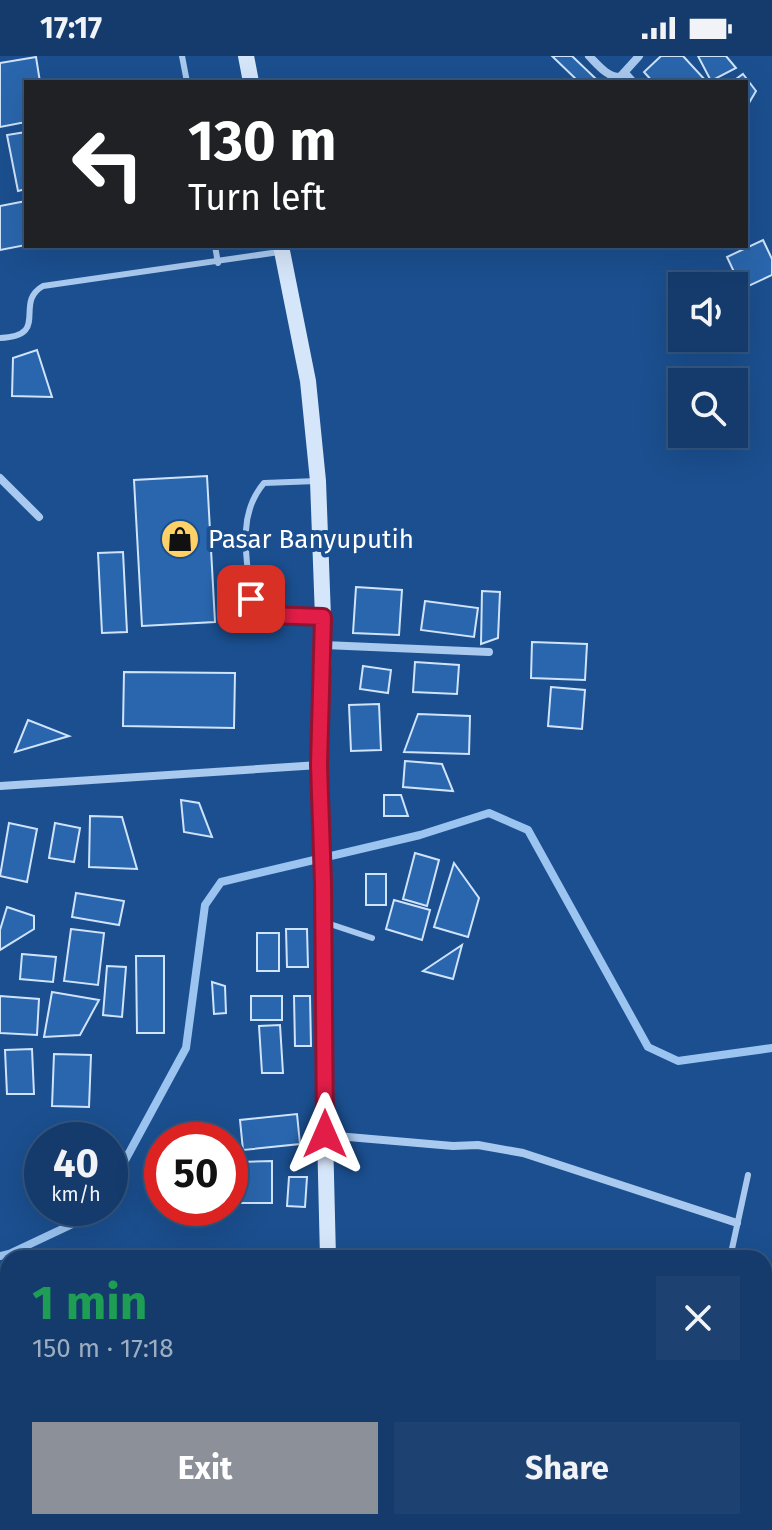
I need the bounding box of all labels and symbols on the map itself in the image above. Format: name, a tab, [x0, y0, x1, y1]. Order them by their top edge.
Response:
shop icon: Pasar Banyuputih	[159, 518, 201, 560]
place label: Pasar Banyuputih	[208, 524, 414, 555]
pin	[217, 565, 285, 633]
position arrow	[283, 1092, 367, 1176]
speed limit sign: 50	[144, 1122, 248, 1226]

